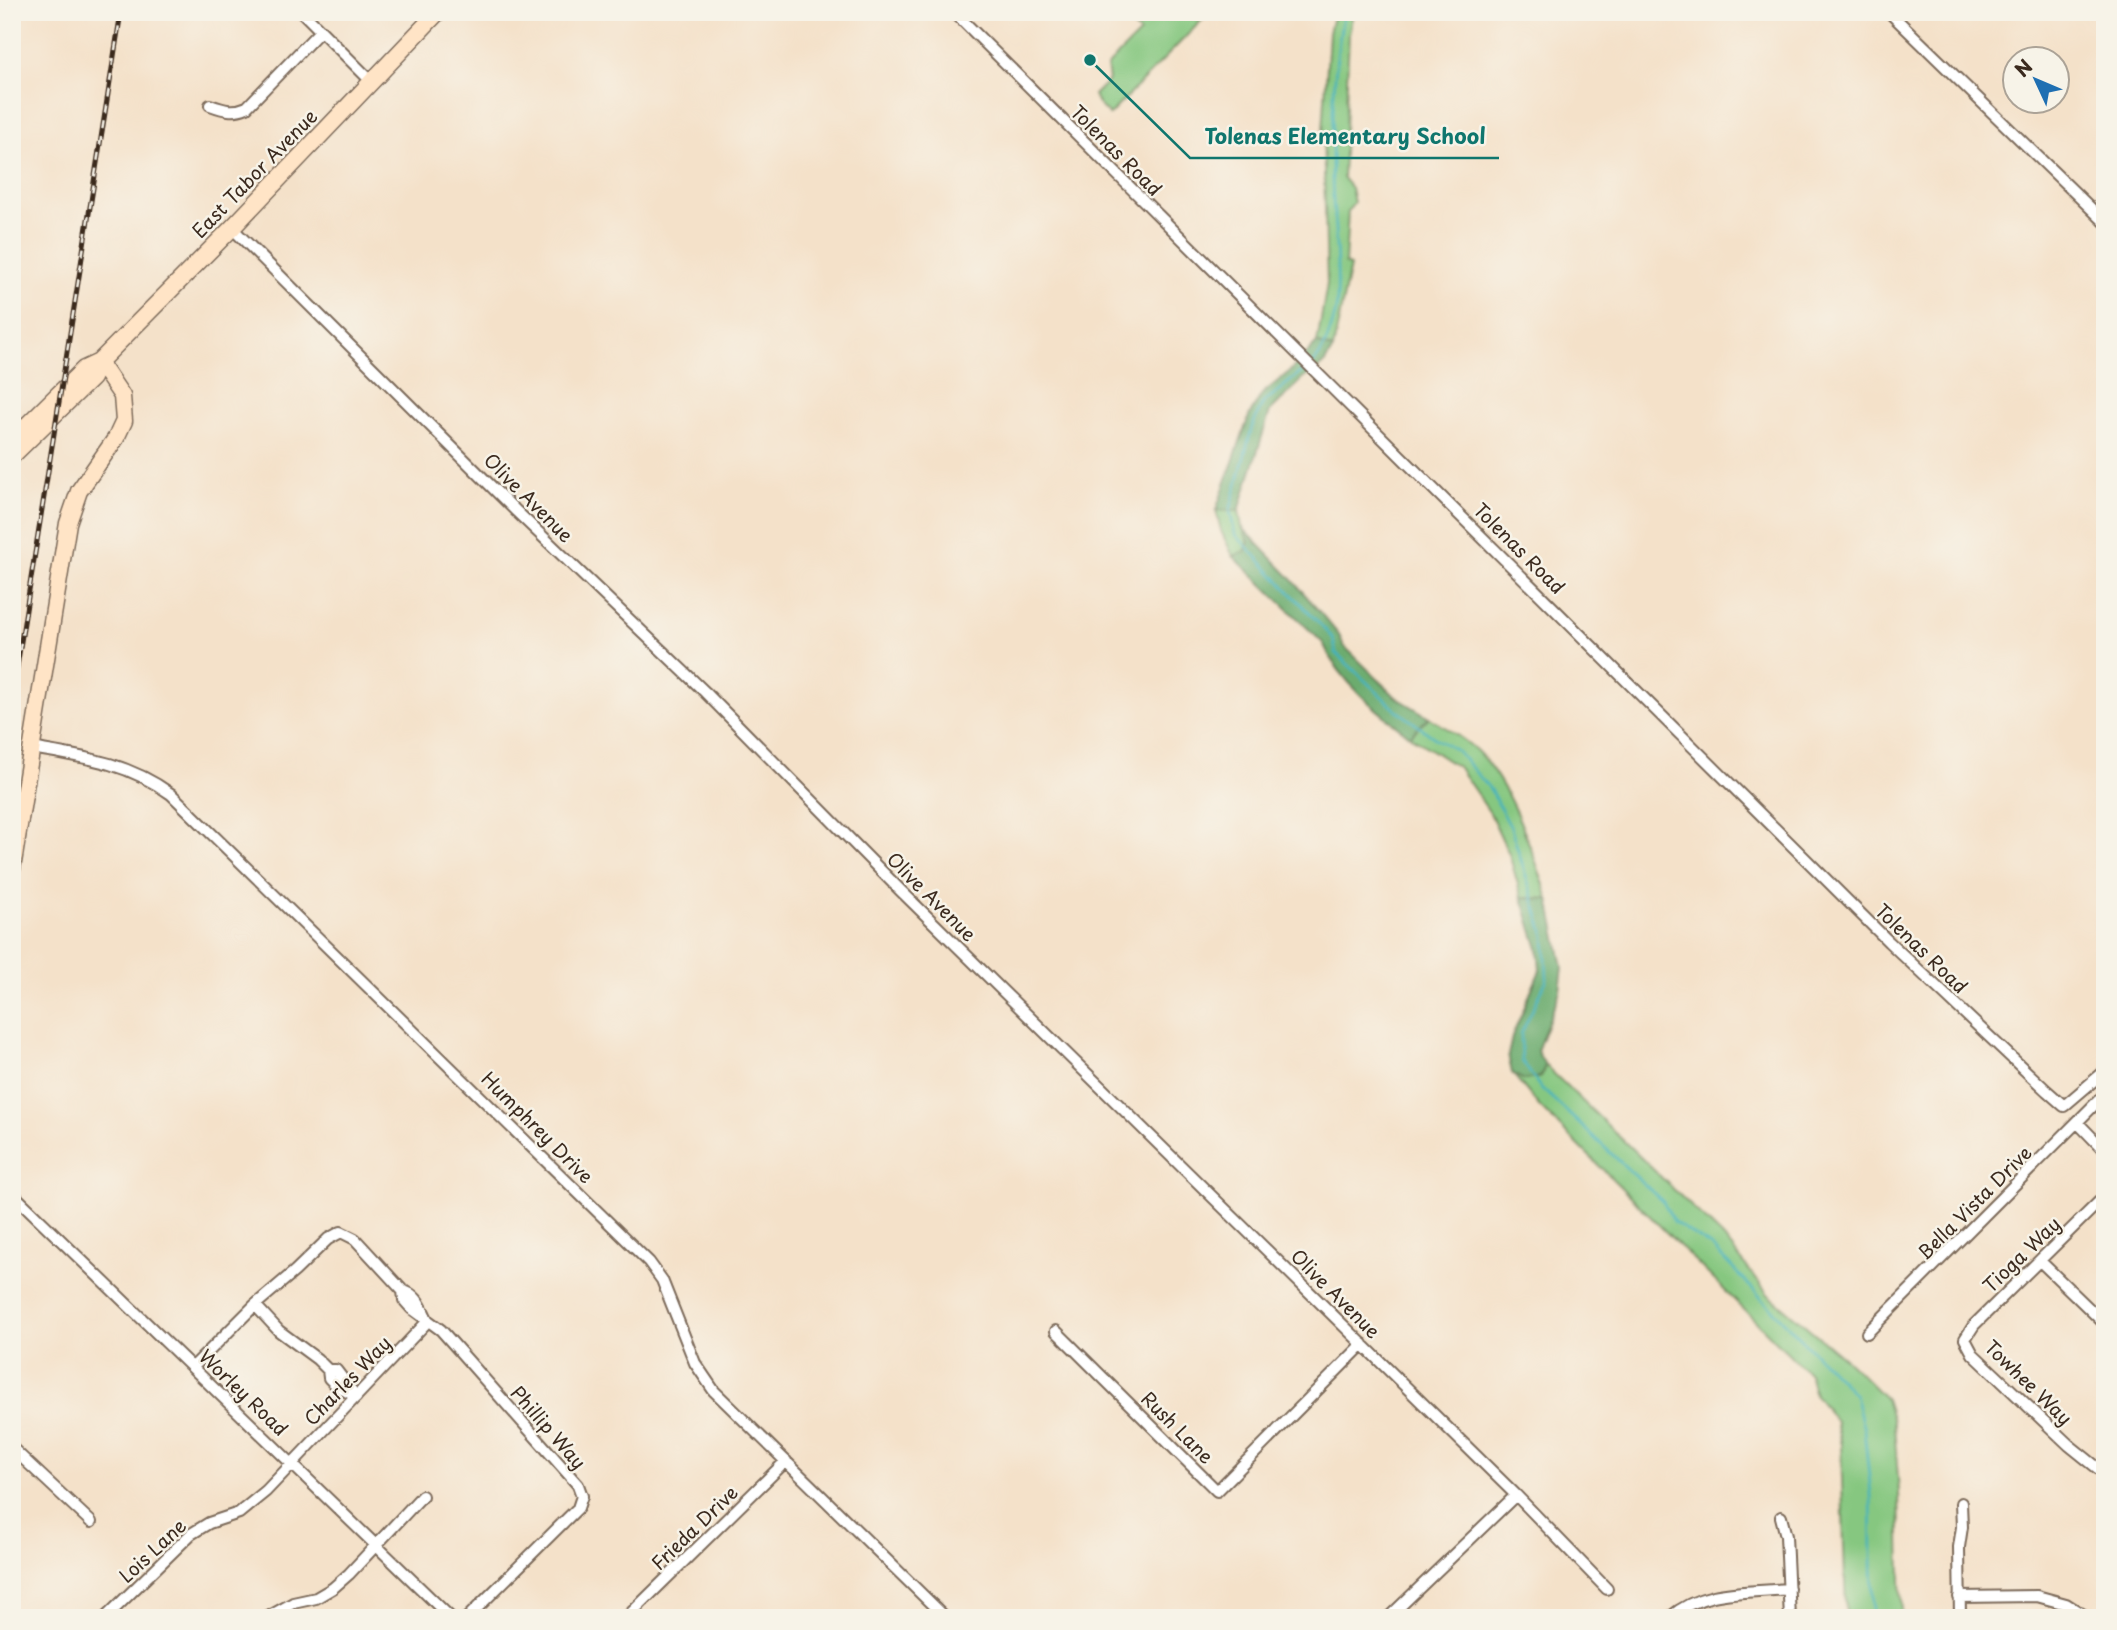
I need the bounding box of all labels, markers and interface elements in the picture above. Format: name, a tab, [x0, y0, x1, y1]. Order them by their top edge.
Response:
north arrow	[2002, 46, 2072, 116]
text: N	[2008, 52, 2038, 83]
street label: Tolenas Road	[1065, 98, 1169, 202]
street label: East Tabor Avenue	[185, 102, 323, 244]
callout: Tolenas Elementary School	[1190, 116, 1499, 158]
text: Tolenas Elementary School	[1204, 119, 1486, 151]
street label: Olive Avenue	[478, 446, 580, 548]
street label: Tolenas Road	[1468, 496, 1572, 600]
street label: Olive Avenue	[881, 845, 983, 947]
street label: Tolenas Road	[1869, 897, 1975, 999]
street label: Humphrey Drive	[476, 1065, 600, 1189]
street label: Bella Vista Drive	[1911, 1139, 2037, 1265]
street label: Tioga Way	[1976, 1210, 2066, 1298]
street label: Olive Avenue	[1285, 1242, 1387, 1344]
street label: Charles Way	[297, 1329, 397, 1431]
street label: Towhee Way	[1979, 1333, 2079, 1431]
street label: Worley Road	[193, 1342, 295, 1442]
street label: Phillip Way	[505, 1379, 593, 1475]
street label: Rush Lane	[1135, 1384, 1221, 1470]
street label: Frieda Drive	[644, 1478, 744, 1576]
street label: Lois Lane	[112, 1511, 192, 1589]

